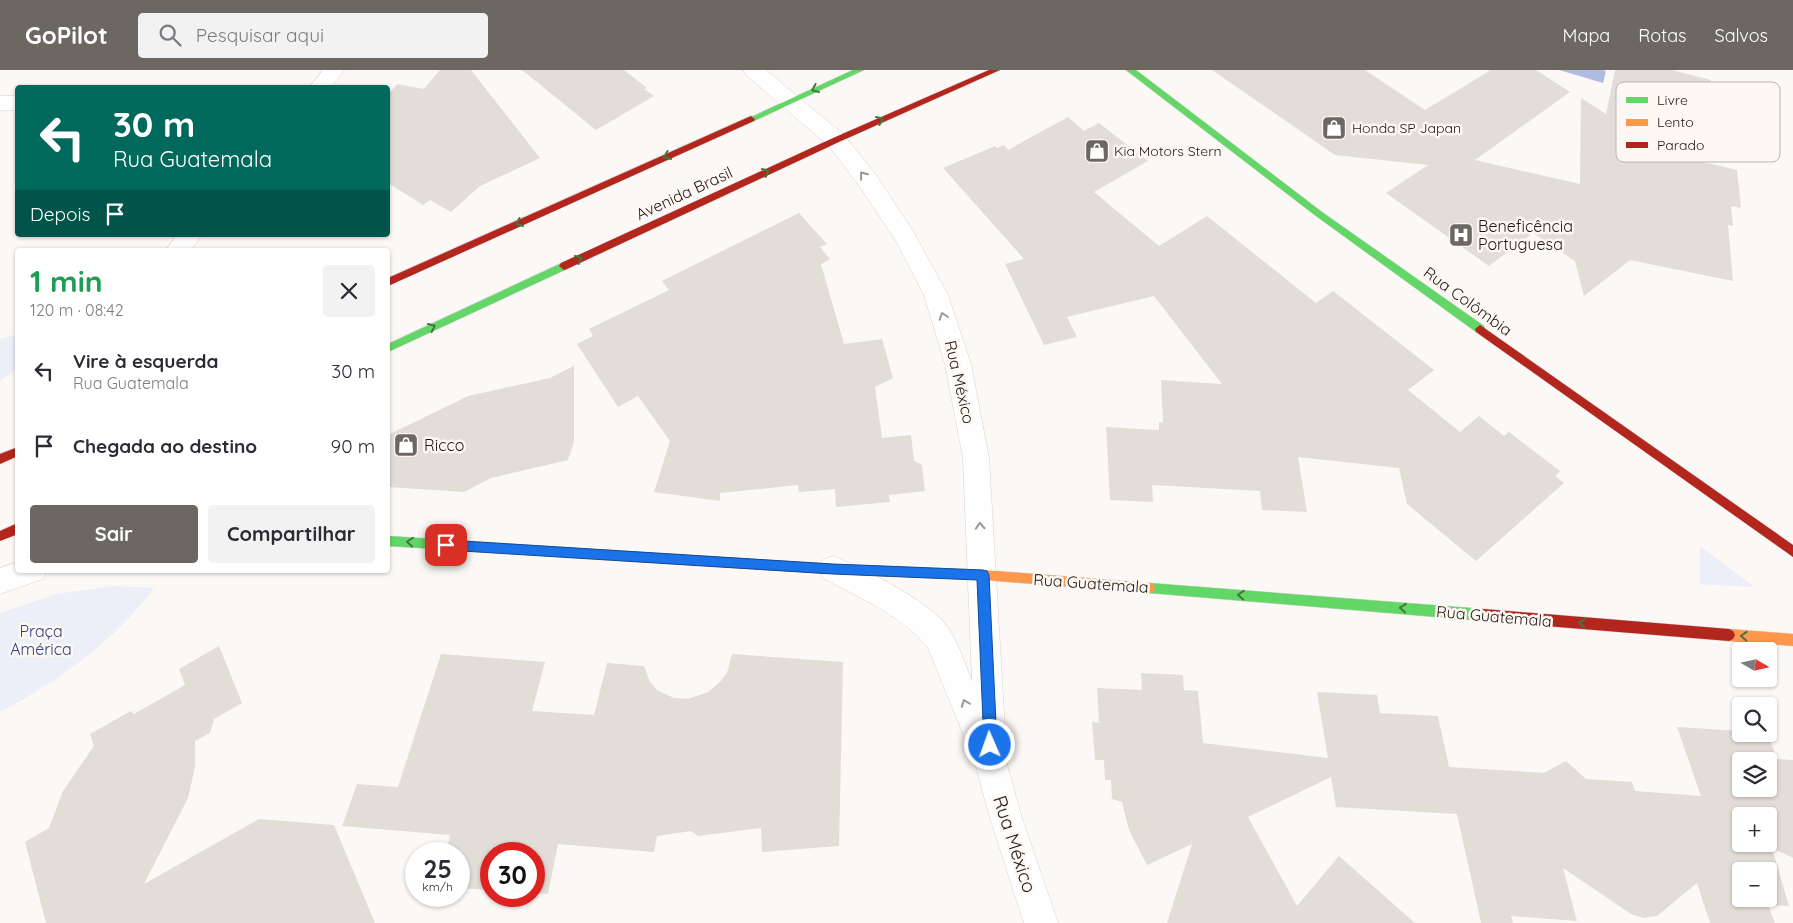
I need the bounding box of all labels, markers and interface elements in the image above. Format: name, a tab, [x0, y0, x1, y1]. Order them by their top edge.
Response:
search box	[138, 13, 488, 58]
text: GoPilot	[25, 20, 108, 50]
icon: search	[156, 21, 184, 49]
text: Pesquisar aqui	[196, 23, 324, 47]
text: Mapa	[1563, 24, 1610, 47]
text: Rotas	[1638, 24, 1687, 47]
text: Salvos	[1715, 24, 1768, 47]
legend	[1616, 82, 1780, 162]
one-way arrow	[811, 83, 820, 94]
text: Livre	[1657, 91, 1688, 109]
text: 30 m	[113, 102, 195, 146]
icon: left	[30, 105, 95, 170]
text: Lento	[1657, 113, 1694, 131]
shop icon: Honda SP Japan	[1321, 115, 1347, 141]
one-way arrow	[876, 116, 884, 126]
place label: Honda SP Japan	[1352, 119, 1461, 137]
text: Parado	[1657, 136, 1704, 154]
shop icon: Kia Motors Stern	[1084, 138, 1110, 164]
place label: Kia Motors Stern	[1114, 142, 1222, 160]
text: Rua Guatemala	[113, 145, 272, 173]
one-way arrow	[663, 149, 672, 160]
street label: Avenida Brasil	[632, 162, 736, 224]
one-way arrow	[761, 168, 770, 179]
one-way arrow	[861, 172, 869, 181]
icon: arrive	[101, 200, 129, 228]
text: Depois	[30, 202, 91, 226]
one-way arrow	[515, 216, 524, 227]
place label: Beneficência Portuguesa	[1478, 216, 1573, 254]
hospital icon: Beneficência Portuguesa	[1448, 222, 1474, 248]
one-way arrow	[574, 255, 583, 266]
text: 1 min	[30, 262, 103, 300]
street label: Rua Colômbia	[1420, 262, 1516, 340]
button: close	[323, 265, 375, 317]
text: 120 m · 08:42	[30, 300, 124, 320]
one-way arrow	[938, 312, 948, 320]
one-way arrow	[427, 323, 436, 334]
street label: Rua México	[941, 338, 979, 426]
text: Vire à esquerda	[73, 349, 218, 373]
icon: left	[30, 357, 58, 385]
text: 30 m	[331, 359, 375, 383]
text: Rua Guatemala	[73, 373, 189, 393]
icon: arrive	[30, 432, 58, 460]
shop icon: Ricco	[393, 432, 419, 458]
text: Chegada ao destino	[73, 434, 257, 458]
text: 90 m	[331, 434, 375, 458]
place label: Ricco	[424, 435, 464, 455]
button: Sair	[30, 505, 198, 563]
button: Compartilhar	[208, 505, 375, 563]
one-way arrow	[975, 522, 986, 530]
pin	[425, 524, 467, 566]
icon: arrive	[432, 531, 460, 559]
one-way arrow	[406, 537, 414, 548]
street label: Rua Guatemala	[1033, 569, 1149, 597]
one-way arrow	[1237, 590, 1245, 601]
street label: Rua Guatemala	[1435, 601, 1553, 631]
one-way arrow	[1399, 603, 1407, 614]
one-way arrow	[1578, 618, 1586, 629]
park label: Praça América	[10, 621, 72, 659]
one-way arrow	[1740, 631, 1748, 642]
north arrow	[1732, 642, 1778, 688]
map controls	[1732, 642, 1777, 907]
button: search	[1732, 697, 1777, 742]
one-way arrow	[961, 700, 971, 708]
position arrow	[963, 718, 1015, 770]
button: layers	[1732, 752, 1777, 797]
street label: Rua México	[988, 792, 1042, 896]
button: +	[1732, 807, 1777, 852]
speed limit sign: 30	[480, 842, 545, 907]
text: 25	[423, 853, 452, 884]
button: −	[1732, 862, 1777, 907]
text: km/h	[422, 879, 453, 894]

